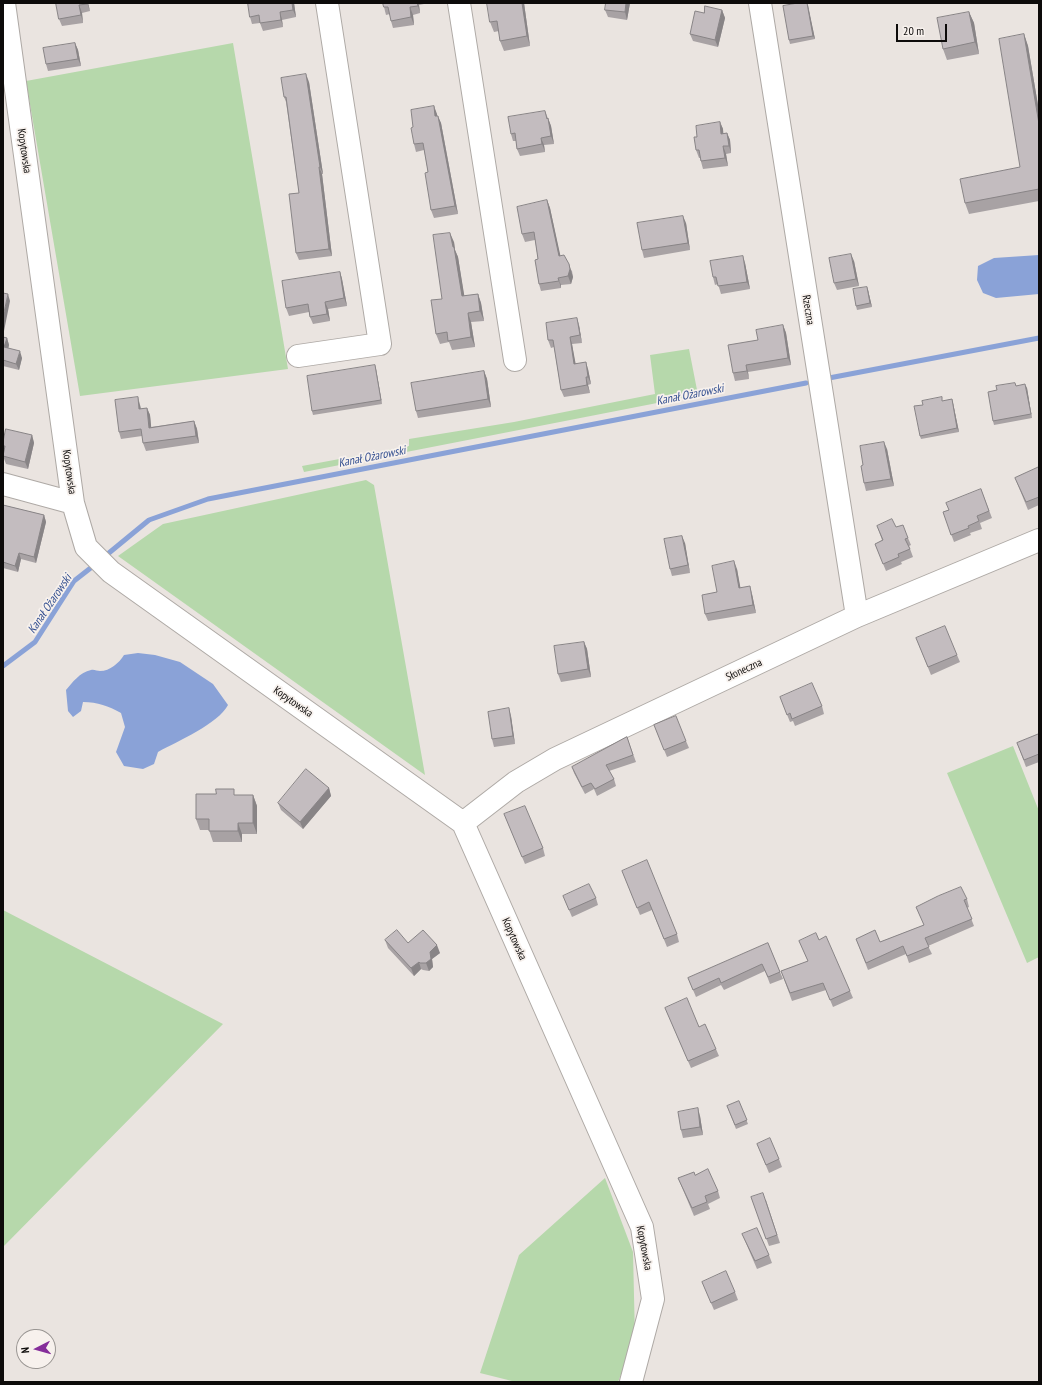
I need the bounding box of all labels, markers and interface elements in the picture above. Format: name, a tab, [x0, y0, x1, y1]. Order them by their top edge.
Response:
scale bar	[898, 16, 949, 42]
text: 20 m	[903, 23, 924, 38]
street label: Kopytowska	[14, 128, 34, 174]
street label: Rzeczna	[799, 294, 817, 326]
water label: Kanał Ożarowski	[655, 381, 725, 409]
water label: Kanał Ożarowski	[337, 443, 407, 471]
street label: Kopytowska	[59, 449, 79, 495]
water label: Kanał Ożarowski	[25, 572, 75, 636]
street label: Słoneczna	[724, 656, 764, 684]
street label: Kopytowska	[271, 684, 315, 720]
street label: Kopytowska	[499, 916, 529, 962]
street label: Kopytowska	[633, 1225, 655, 1271]
north arrow	[16, 1329, 56, 1369]
text: N	[18, 1346, 32, 1354]

